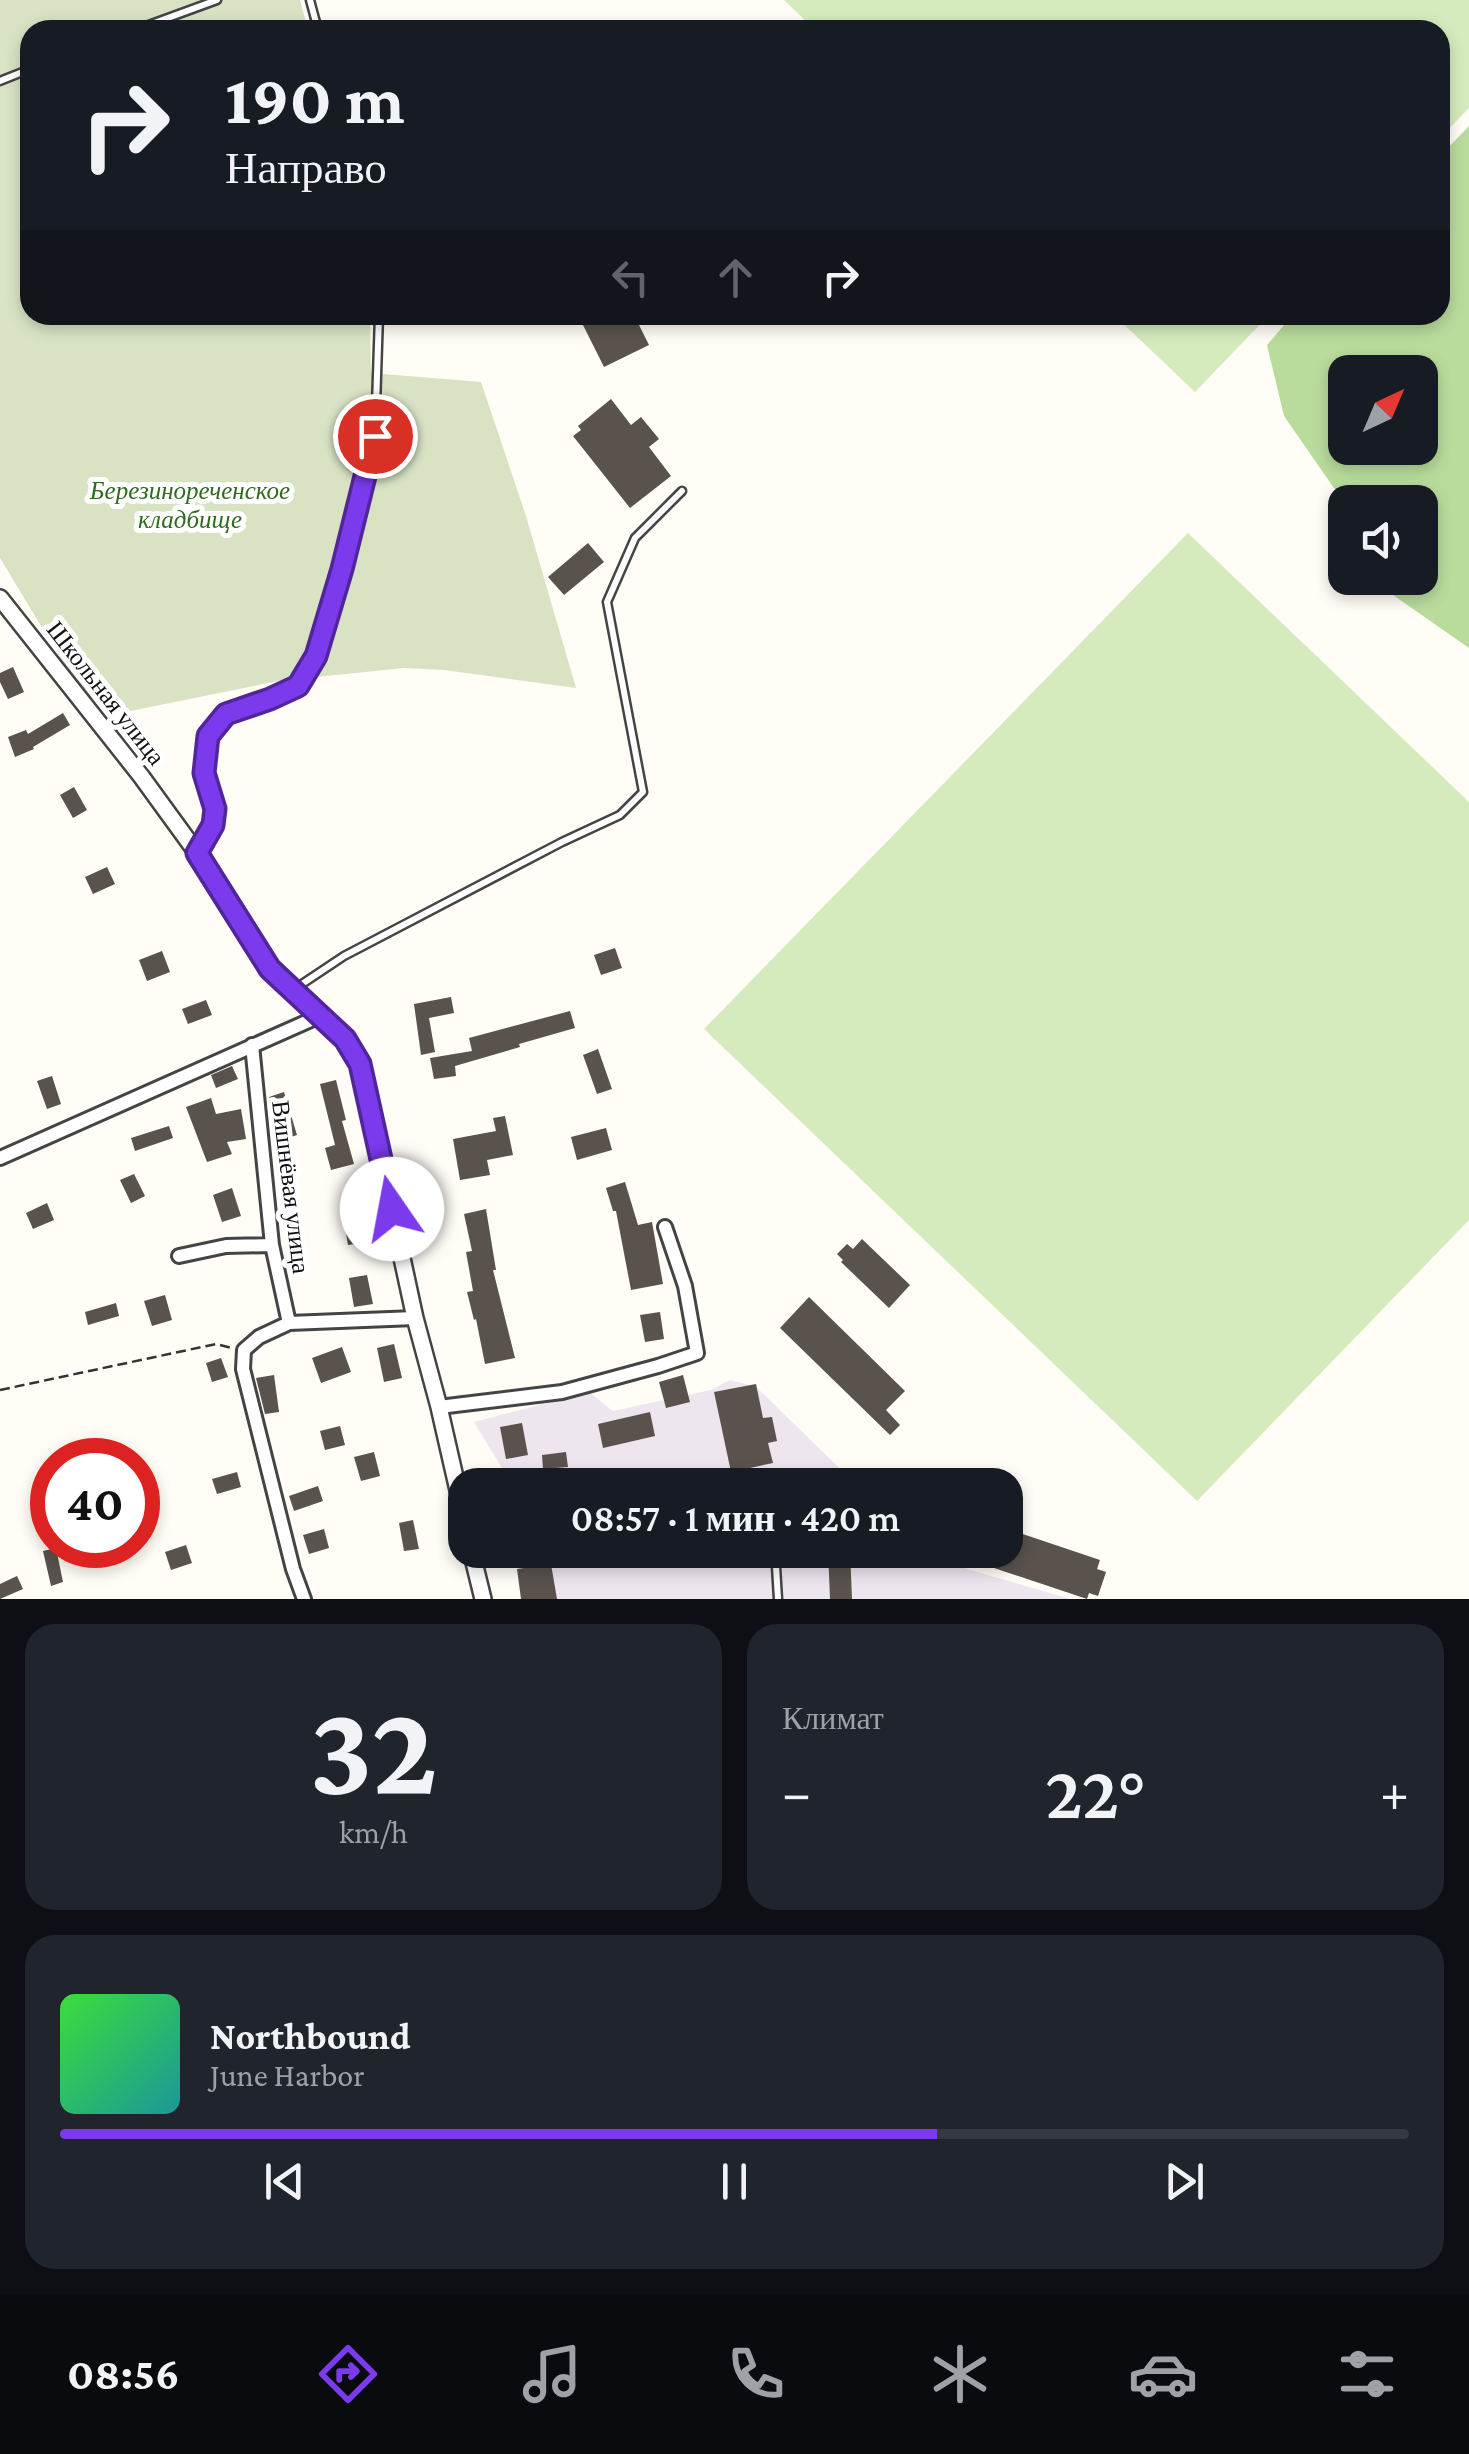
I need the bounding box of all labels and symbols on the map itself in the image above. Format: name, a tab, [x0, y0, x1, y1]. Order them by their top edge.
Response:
north arrow	[1328, 355, 1438, 465]
pin	[333, 394, 418, 479]
park label: Березинореченское кладбище	[89, 477, 290, 533]
street label: Школьная улица	[42, 616, 170, 770]
street label: Вишнёвая улица	[267, 1099, 315, 1275]
position arrow	[340, 1157, 444, 1261]
speed limit sign: 40	[30, 1438, 160, 1568]

